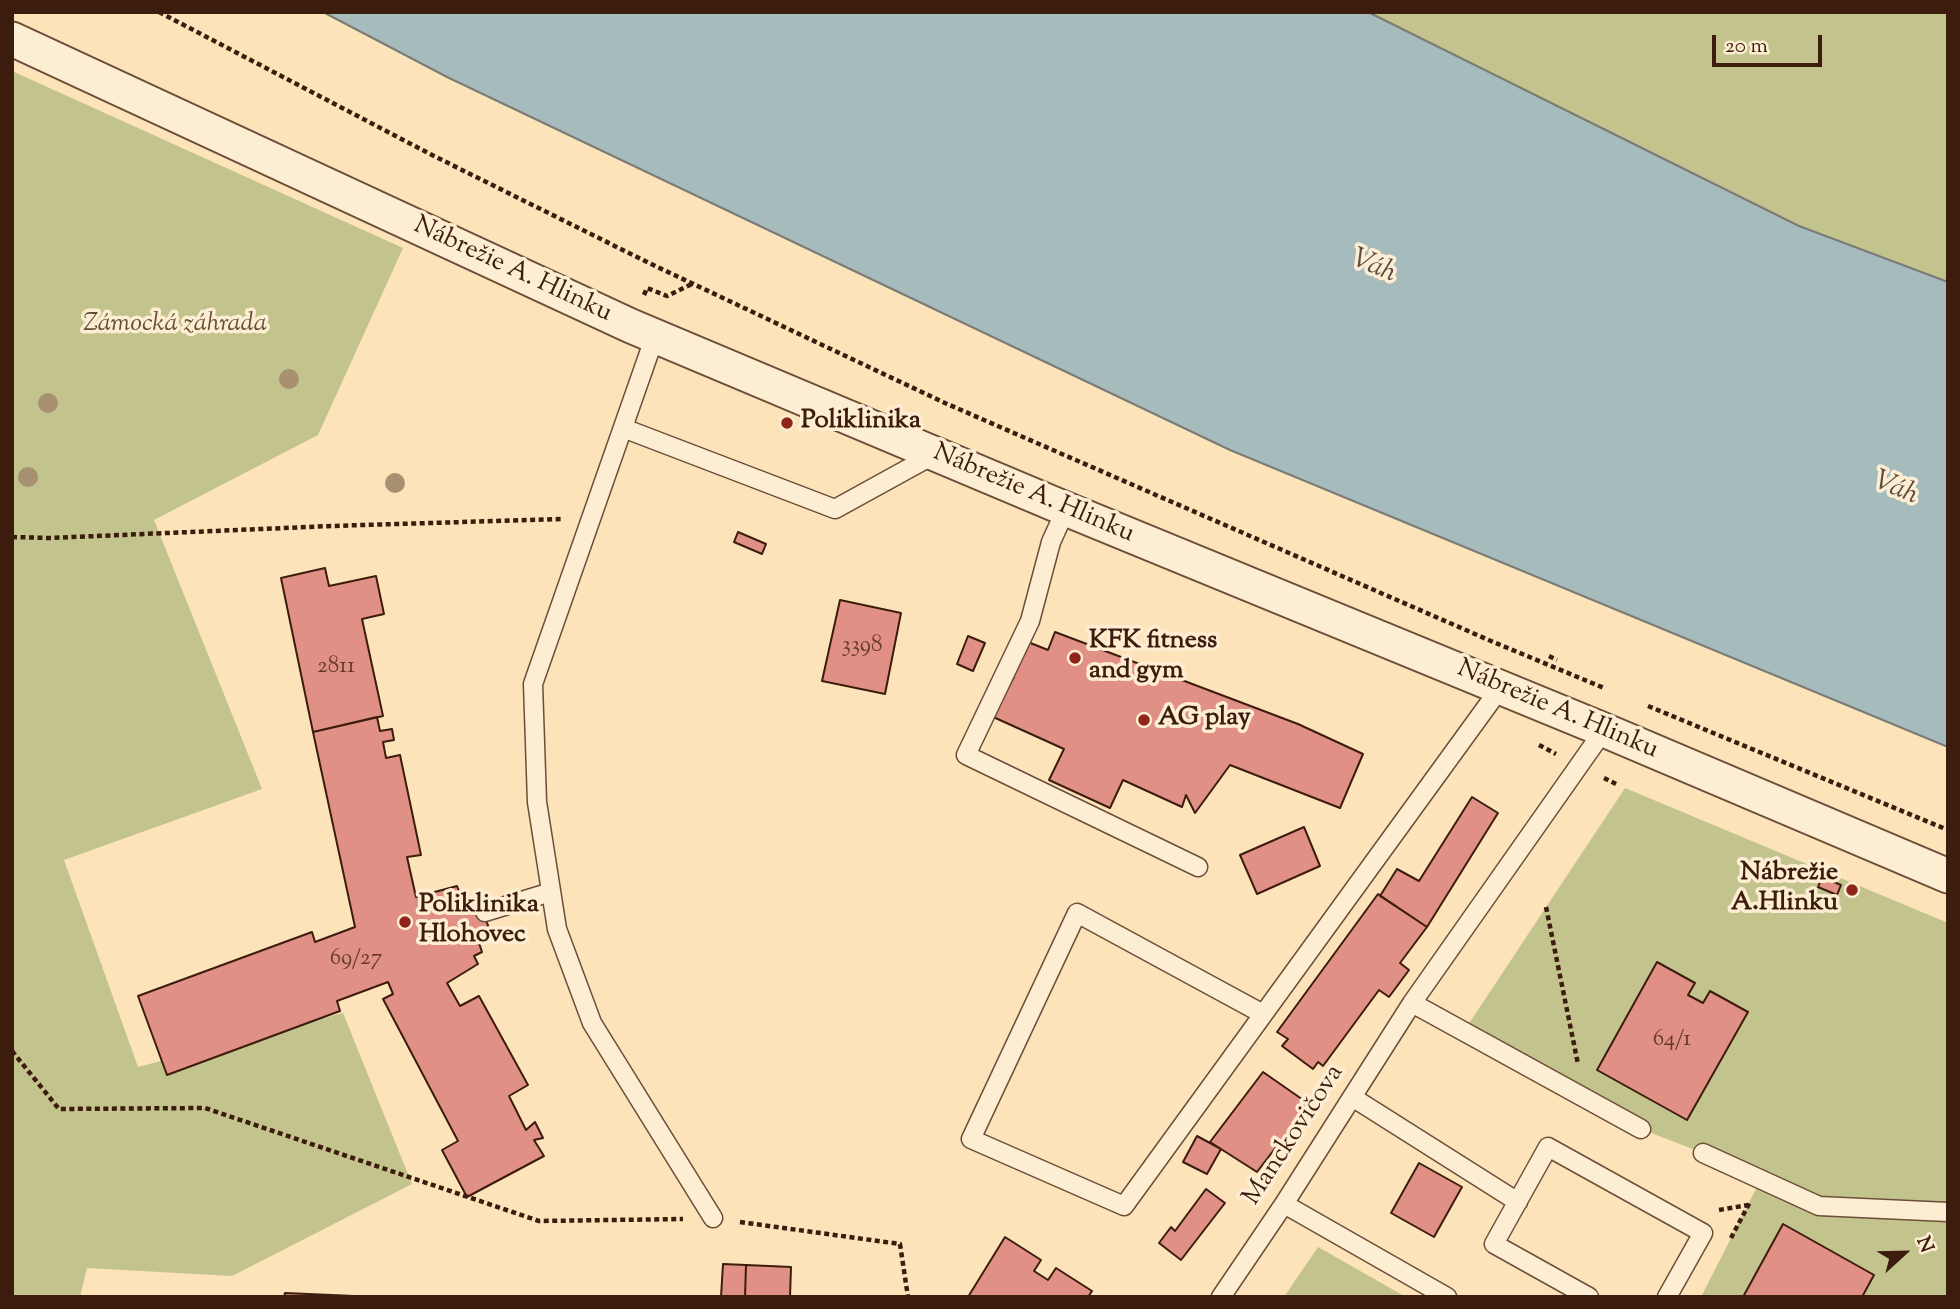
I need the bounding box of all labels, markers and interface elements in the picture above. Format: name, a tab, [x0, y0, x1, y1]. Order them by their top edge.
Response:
scale bar	[1715, 21, 1825, 65]
text: 20 m	[1725, 32, 1768, 62]
street label: Nábrežie A. Hlinku	[408, 211, 616, 331]
water label: Váh	[1346, 244, 1400, 292]
park label: Zámocká záhrada	[83, 310, 267, 342]
place label: Poliklinika	[801, 407, 921, 439]
marker: Poliklinika	[779, 415, 795, 431]
street label: Nábrežie A. Hlinku	[928, 439, 1138, 551]
water label: Váh	[1868, 466, 1922, 514]
place label: KFK fitness and gym	[1089, 627, 1217, 688]
house number: 3398	[841, 633, 883, 661]
marker: KFK fitness and gym	[1067, 650, 1083, 666]
house number: 2811	[317, 654, 355, 682]
street label: Nábrežie A. Hlinku	[1452, 655, 1662, 767]
place label: AG play	[1158, 704, 1251, 736]
marker: AG play	[1136, 712, 1152, 728]
place label: Nábrežie A.Hlinku	[1731, 859, 1838, 920]
marker: Nábrežie A.Hlinku	[1844, 882, 1860, 898]
place label: Poliklinika Hlohovec	[419, 891, 539, 953]
marker: Poliklinika Hlohovec	[397, 914, 413, 930]
house number: 69/27	[330, 946, 382, 974]
house number: 64/1	[1653, 1027, 1691, 1055]
street label: Manckovičova	[1238, 1060, 1352, 1212]
north arrow	[1869, 1218, 1939, 1288]
text: N	[1909, 1233, 1939, 1257]

